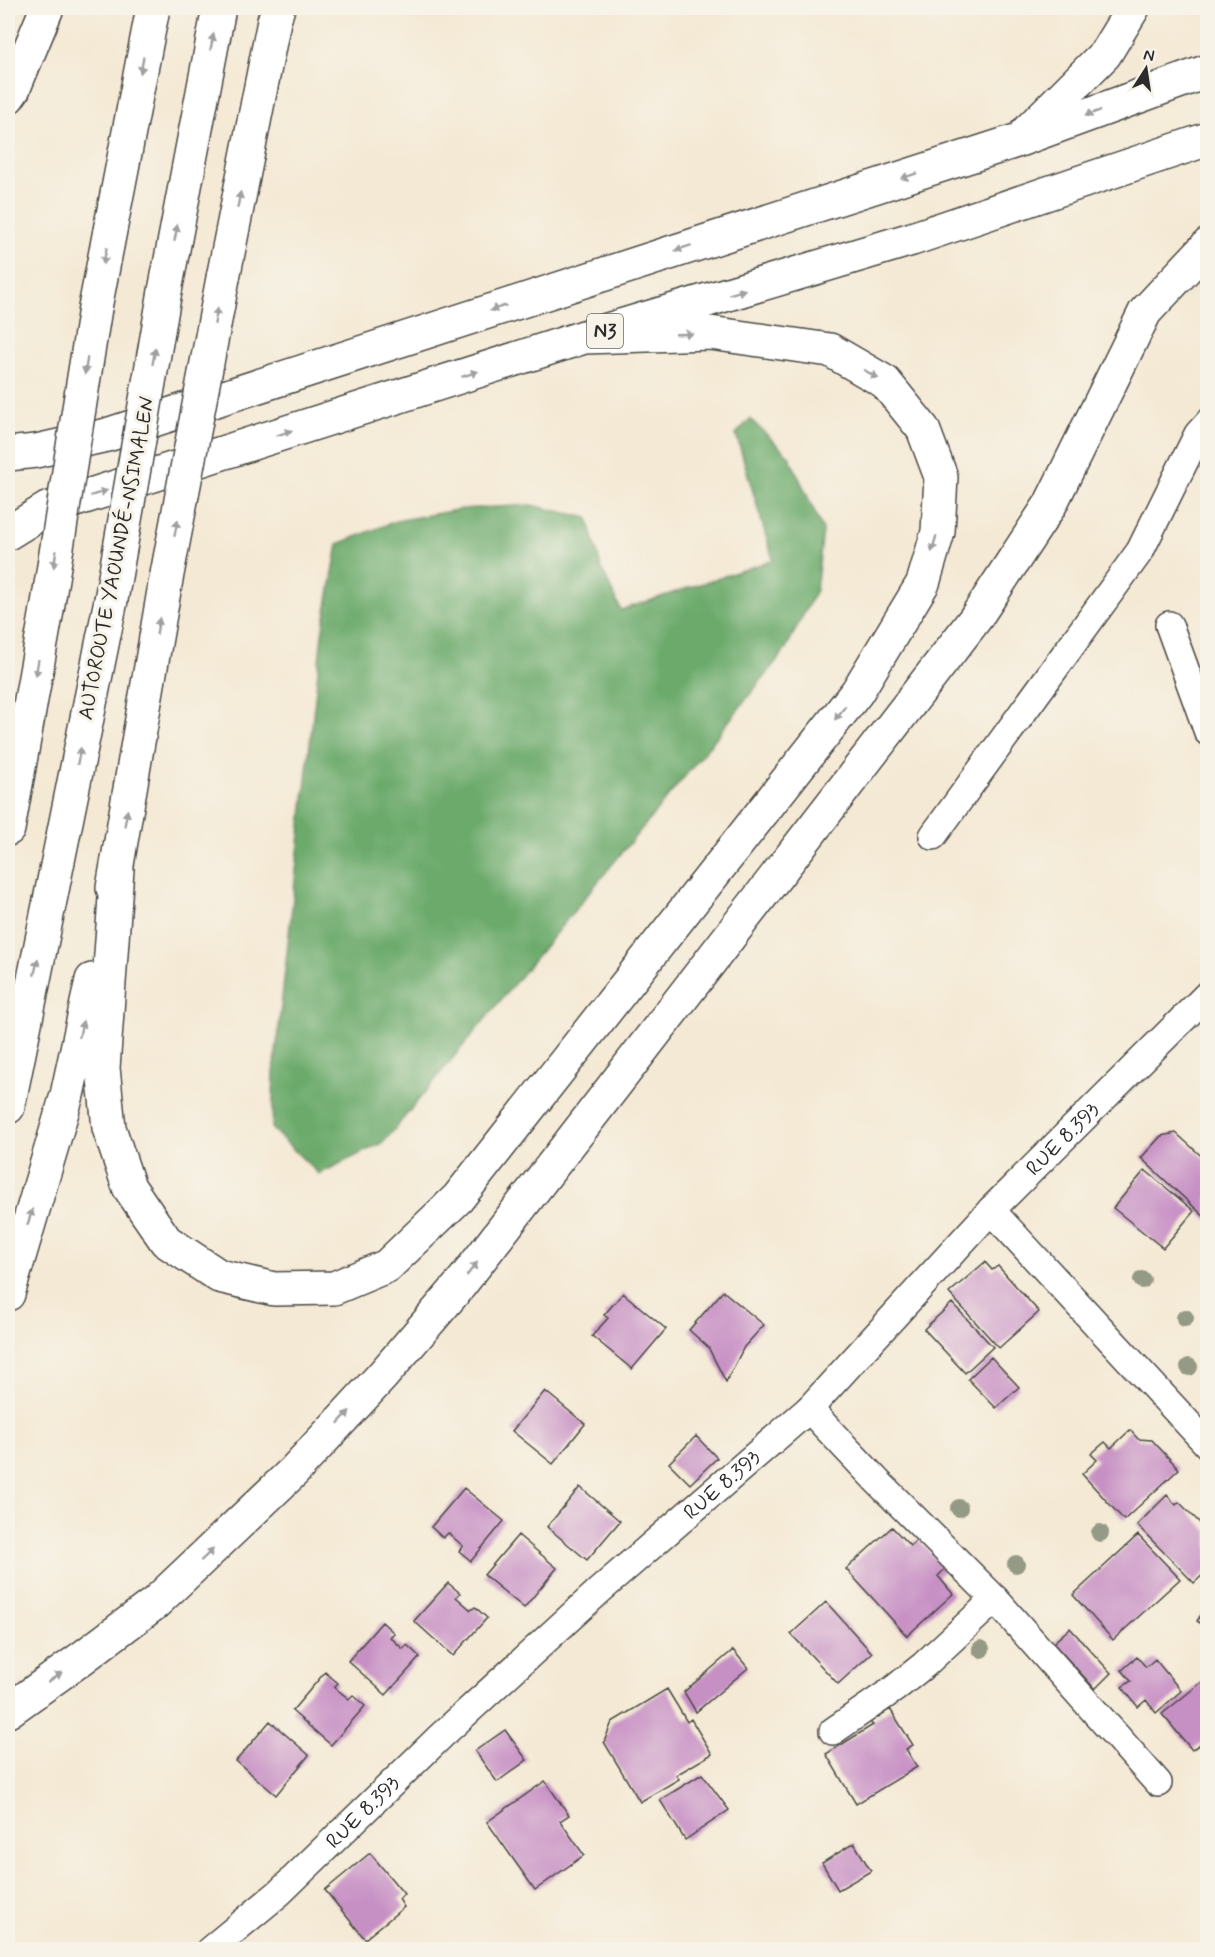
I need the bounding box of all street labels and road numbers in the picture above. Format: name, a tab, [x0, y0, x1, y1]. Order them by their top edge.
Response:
road number: N3	[587, 314, 623, 348]
street label: AUTOROUTE YAOUNDÉ-NSIMALEN	[72, 394, 162, 722]
street label: RUE 8.393	[1020, 1096, 1106, 1182]
street label: RUE 8.393	[678, 1444, 767, 1527]
street label: RUE 8.393	[320, 1770, 407, 1855]

